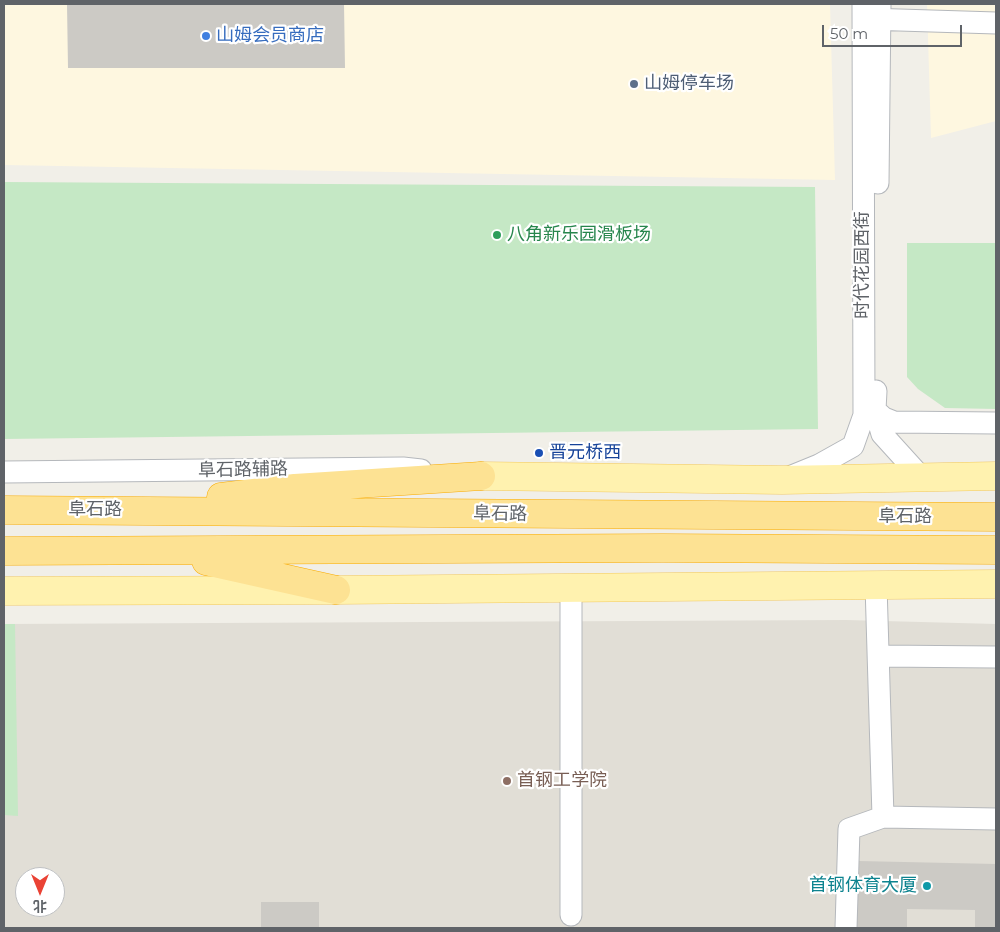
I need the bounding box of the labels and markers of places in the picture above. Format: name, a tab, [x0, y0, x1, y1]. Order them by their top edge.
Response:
place label: 山姆会员商店	[216, 25, 324, 47]
marker: 山姆会员商店	[200, 30, 212, 42]
place label: 山姆停车场	[644, 73, 734, 95]
marker: 山姆停车场	[628, 78, 640, 90]
place label: 八角新乐园滑板场	[507, 224, 651, 246]
marker: 八角新乐园滑板场	[491, 229, 503, 241]
place label: 晋元桥西	[549, 442, 621, 464]
marker: 晋元桥西	[533, 447, 545, 459]
place label: 首钢工学院	[517, 770, 607, 792]
marker: 首钢工学院	[501, 775, 513, 787]
place label: 首钢体育大厦	[809, 875, 917, 897]
marker: 首钢体育大厦	[921, 880, 933, 892]

